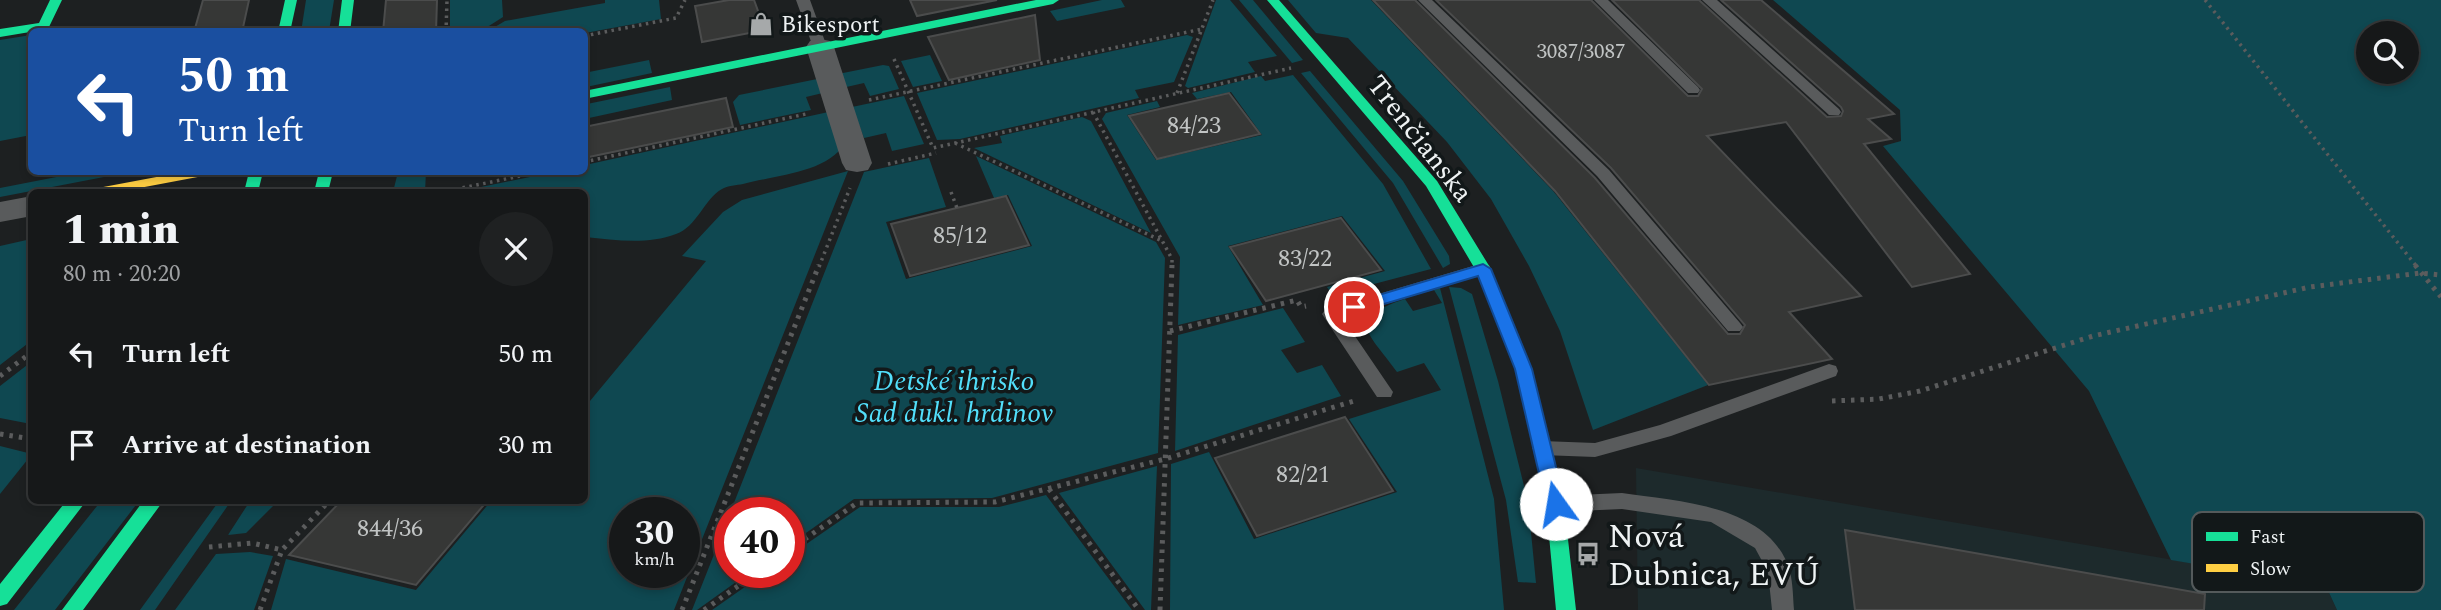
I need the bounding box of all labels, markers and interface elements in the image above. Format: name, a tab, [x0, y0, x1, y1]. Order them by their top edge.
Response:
place label: Bikesport	[781, 8, 880, 43]
shop icon: Bikesport	[747, 10, 775, 38]
map controls	[2356, 21, 2419, 84]
button: search	[2356, 21, 2419, 84]
house number: 3087/3087	[1536, 36, 1626, 68]
text: 50 m	[178, 39, 289, 114]
icon: left	[63, 56, 154, 147]
street label: Trenčianska	[1356, 66, 1484, 212]
text: Turn left	[178, 107, 304, 156]
house number: 84/23	[1167, 108, 1221, 144]
text: 1 min	[63, 199, 179, 262]
button: close	[479, 212, 553, 286]
house number: 85/12	[933, 218, 987, 254]
house number: 83/22	[1278, 241, 1332, 277]
text: 80 m · 20:20	[63, 257, 181, 292]
pin	[1324, 277, 1384, 337]
icon: arrive	[1335, 288, 1373, 326]
text: Turn left	[122, 334, 230, 374]
text: 50 m	[498, 334, 553, 374]
icon: left	[63, 335, 101, 373]
park label: Detské ihrisko Sad dukl. hrdinov	[855, 360, 1053, 435]
text: Arrive at destination	[122, 425, 371, 465]
text: 30 m	[498, 425, 553, 465]
icon: arrive	[63, 426, 101, 464]
house number: 82/21	[1276, 457, 1330, 493]
position arrow	[1519, 467, 1593, 541]
speed limit sign: 40	[714, 497, 805, 588]
text: 30	[635, 507, 674, 560]
house number: 844/36	[357, 511, 423, 547]
place label: Nová Dubnica, EVÚ	[1608, 512, 1820, 600]
legend	[2192, 512, 2424, 592]
text: Fast	[2250, 523, 2286, 552]
bus stop icon: Nová Dubnica, EVÚ	[1574, 540, 1602, 568]
text: km/h	[634, 546, 675, 573]
text: Slow	[2250, 555, 2291, 584]

